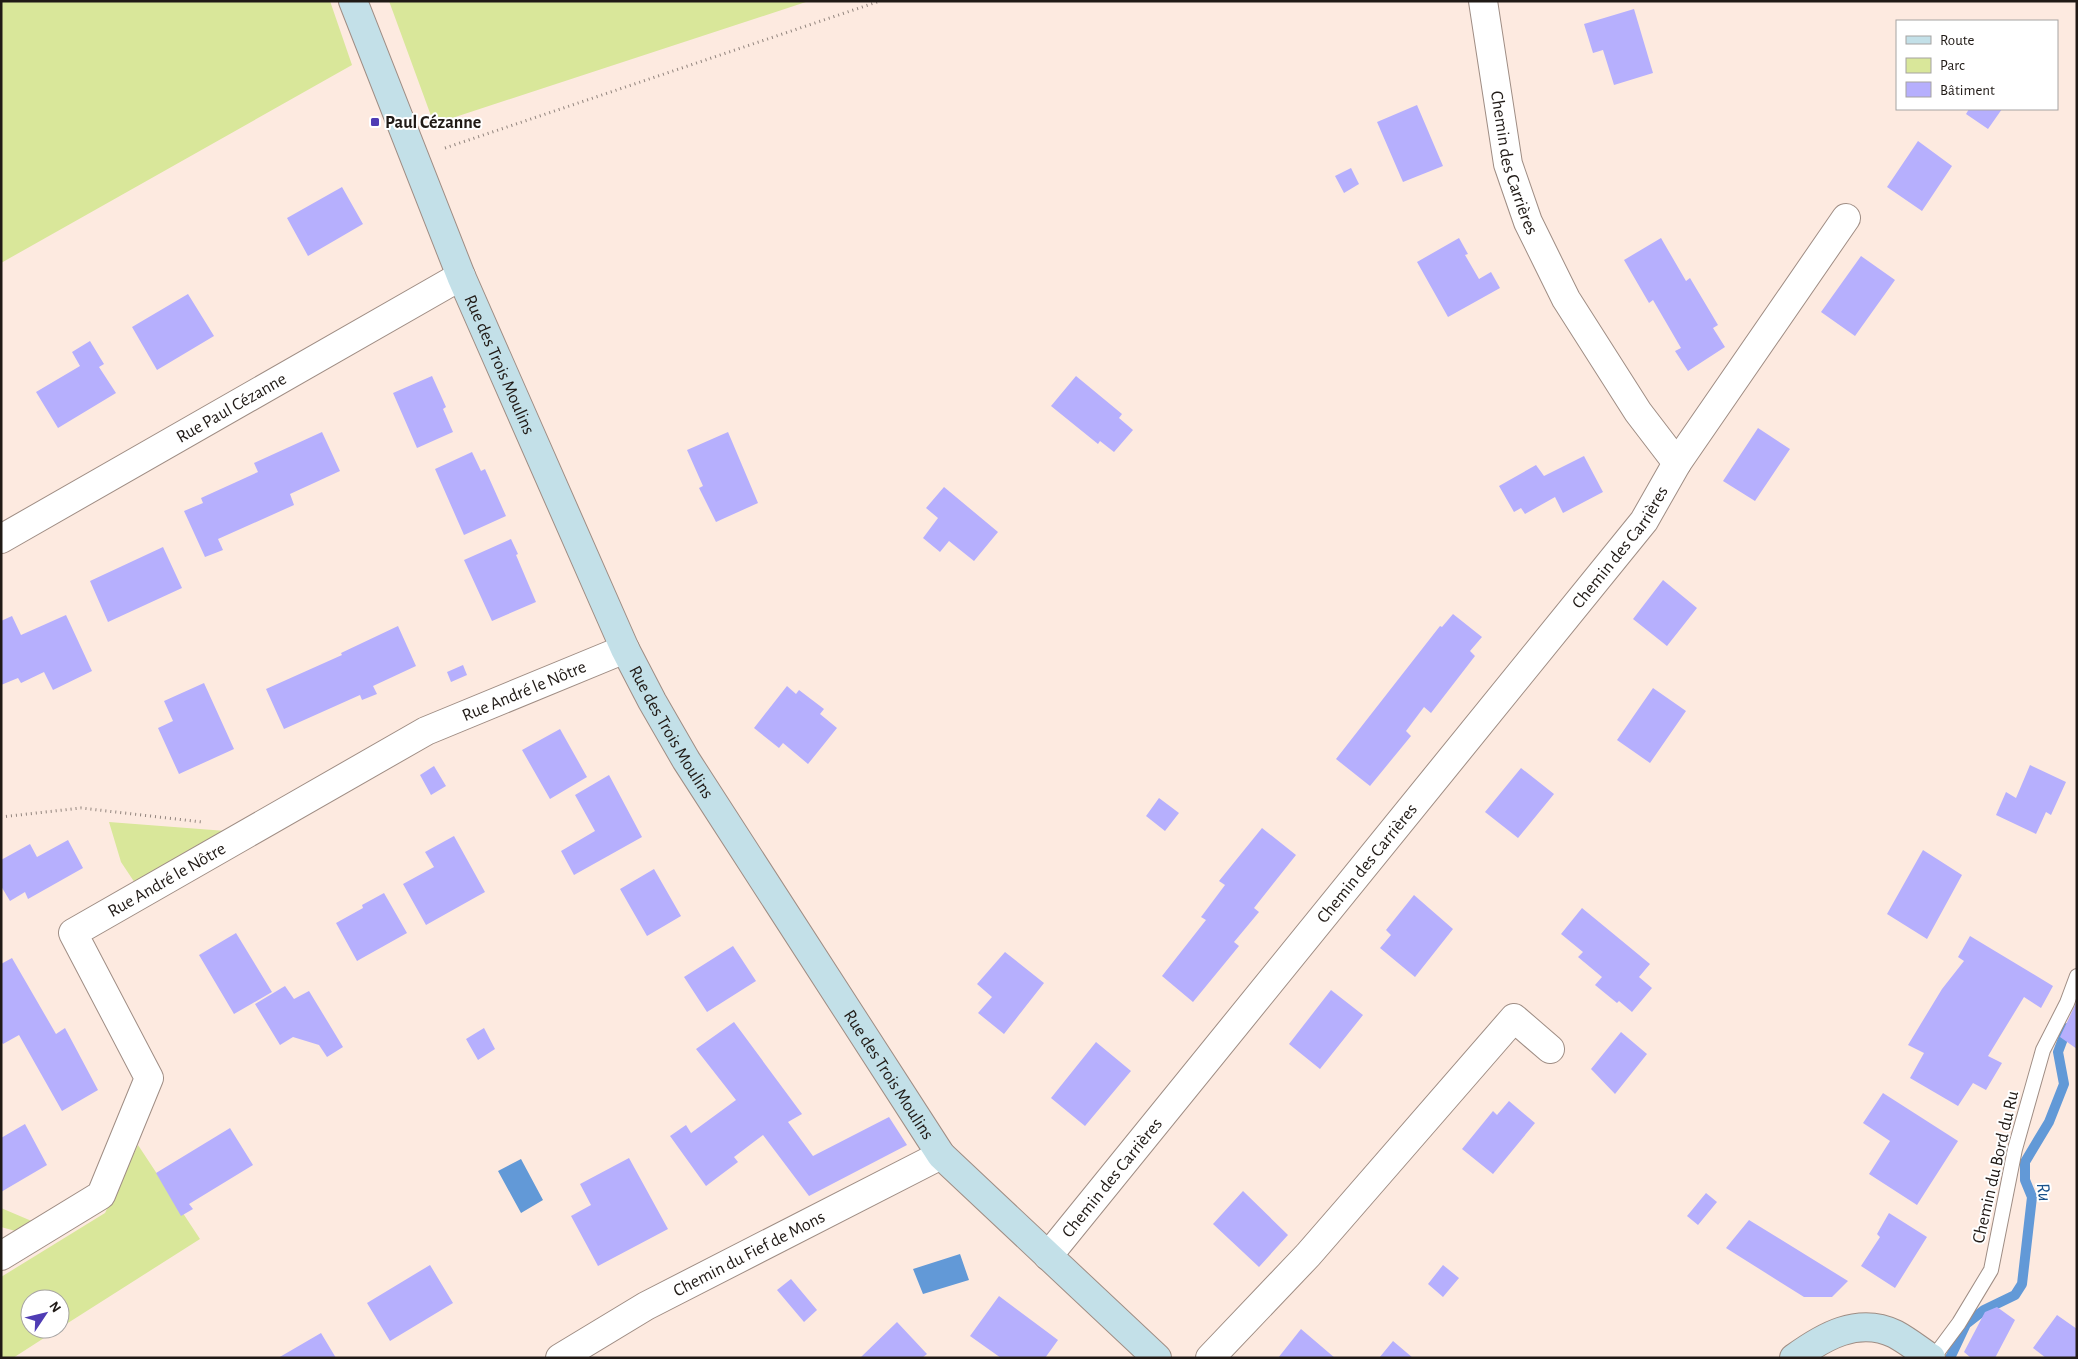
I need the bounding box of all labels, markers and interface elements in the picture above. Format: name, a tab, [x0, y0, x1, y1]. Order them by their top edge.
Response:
legend	[1896, 20, 2058, 110]
text: Route	[1940, 33, 1974, 48]
text: Parc	[1940, 58, 1965, 73]
text: Bâtiment	[1940, 83, 1995, 98]
street label: Chemin des Carrières	[1487, 90, 1541, 238]
place label: Paul Cézanne	[385, 114, 481, 132]
marker: Paul Cézanne	[369, 116, 381, 128]
street label: Rue des Trois Moulins	[460, 292, 537, 437]
street label: Rue Paul Cézanne	[173, 370, 290, 447]
street label: Chemin des Carrières	[1569, 483, 1672, 612]
street label: Rue André le Nôtre	[460, 658, 589, 725]
street label: Rue des Trois Moulins	[625, 663, 716, 802]
street label: Chemin des Carrières	[1314, 800, 1421, 927]
street label: Rue André le Nôtre	[105, 840, 229, 921]
street label: Rue des Trois Moulins	[840, 1007, 937, 1143]
street label: Chemin du Bord du Ru	[1970, 1089, 2022, 1245]
street label: Chemin des Carrières	[1059, 1115, 1166, 1241]
water label: Ru	[2033, 1182, 2054, 1203]
street label: Chemin du Fief de Mons	[671, 1208, 828, 1300]
north arrow	[20, 1289, 70, 1339]
text: N	[46, 1299, 63, 1315]

